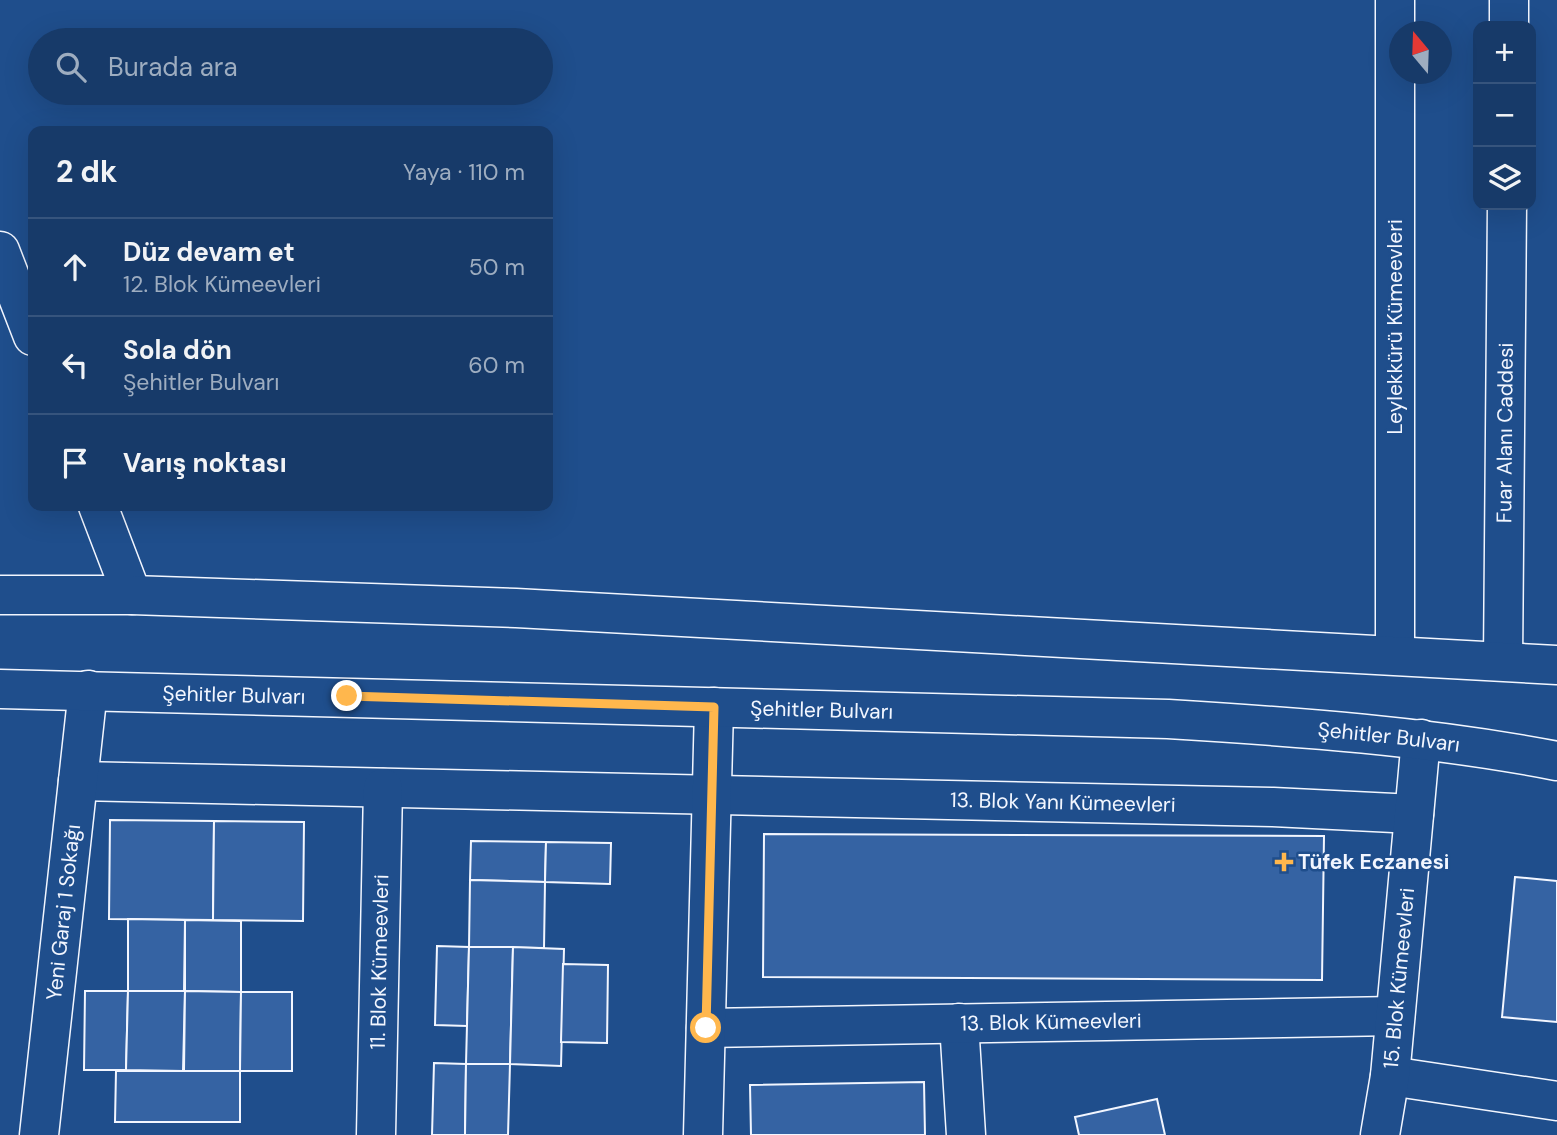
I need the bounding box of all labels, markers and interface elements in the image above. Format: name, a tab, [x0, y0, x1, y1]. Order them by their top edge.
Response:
north arrow	[1389, 21, 1452, 84]
map controls	[1473, 21, 1536, 210]
button: +	[1473, 21, 1536, 84]
search box	[28, 28, 553, 105]
icon: search	[52, 48, 90, 86]
text: Burada ara	[108, 50, 238, 84]
button: −	[1473, 84, 1536, 147]
button: layers	[1473, 147, 1536, 210]
text: 2 dk	[56, 152, 117, 191]
text: Yaya · 110 m	[403, 157, 525, 187]
street label: Leylekkürü Kümeevleri	[1381, 219, 1409, 435]
text: Düz devam et	[123, 235, 295, 269]
icon: ahead	[56, 248, 94, 286]
text: 50 m	[469, 252, 525, 282]
text: 12. Blok Kümeevleri	[123, 269, 321, 299]
text: Sola dön	[123, 333, 232, 367]
street label: Fuar Alanı Caddesi	[1490, 343, 1520, 523]
icon: left	[56, 346, 94, 384]
text: 60 m	[468, 350, 525, 380]
text: Şehitler Bulvarı	[123, 367, 279, 397]
icon: arrive	[56, 444, 94, 482]
text: Varış noktası	[123, 446, 287, 480]
street label: Şehitler Bulvarı	[162, 679, 306, 711]
route end	[331, 680, 362, 711]
street label: Şehitler Bulvarı	[750, 694, 894, 726]
street label: Şehitler Bulvarı	[1317, 716, 1462, 759]
street label: 13. Blok Yanı Kümeevleri	[950, 786, 1176, 819]
street label: Yeni Garaj 1 Sokağı	[40, 823, 87, 1002]
place label: Tüfek Eczanesi	[1298, 848, 1449, 876]
marker: Tüfek Eczanesi	[1276, 854, 1292, 870]
street label: 11. Blok Kümeevleri	[364, 874, 395, 1050]
street label: 15. Blok Kümeevleri	[1377, 887, 1421, 1070]
street label: 13. Blok Kümeevleri	[960, 1006, 1142, 1038]
route start	[690, 1012, 721, 1043]

